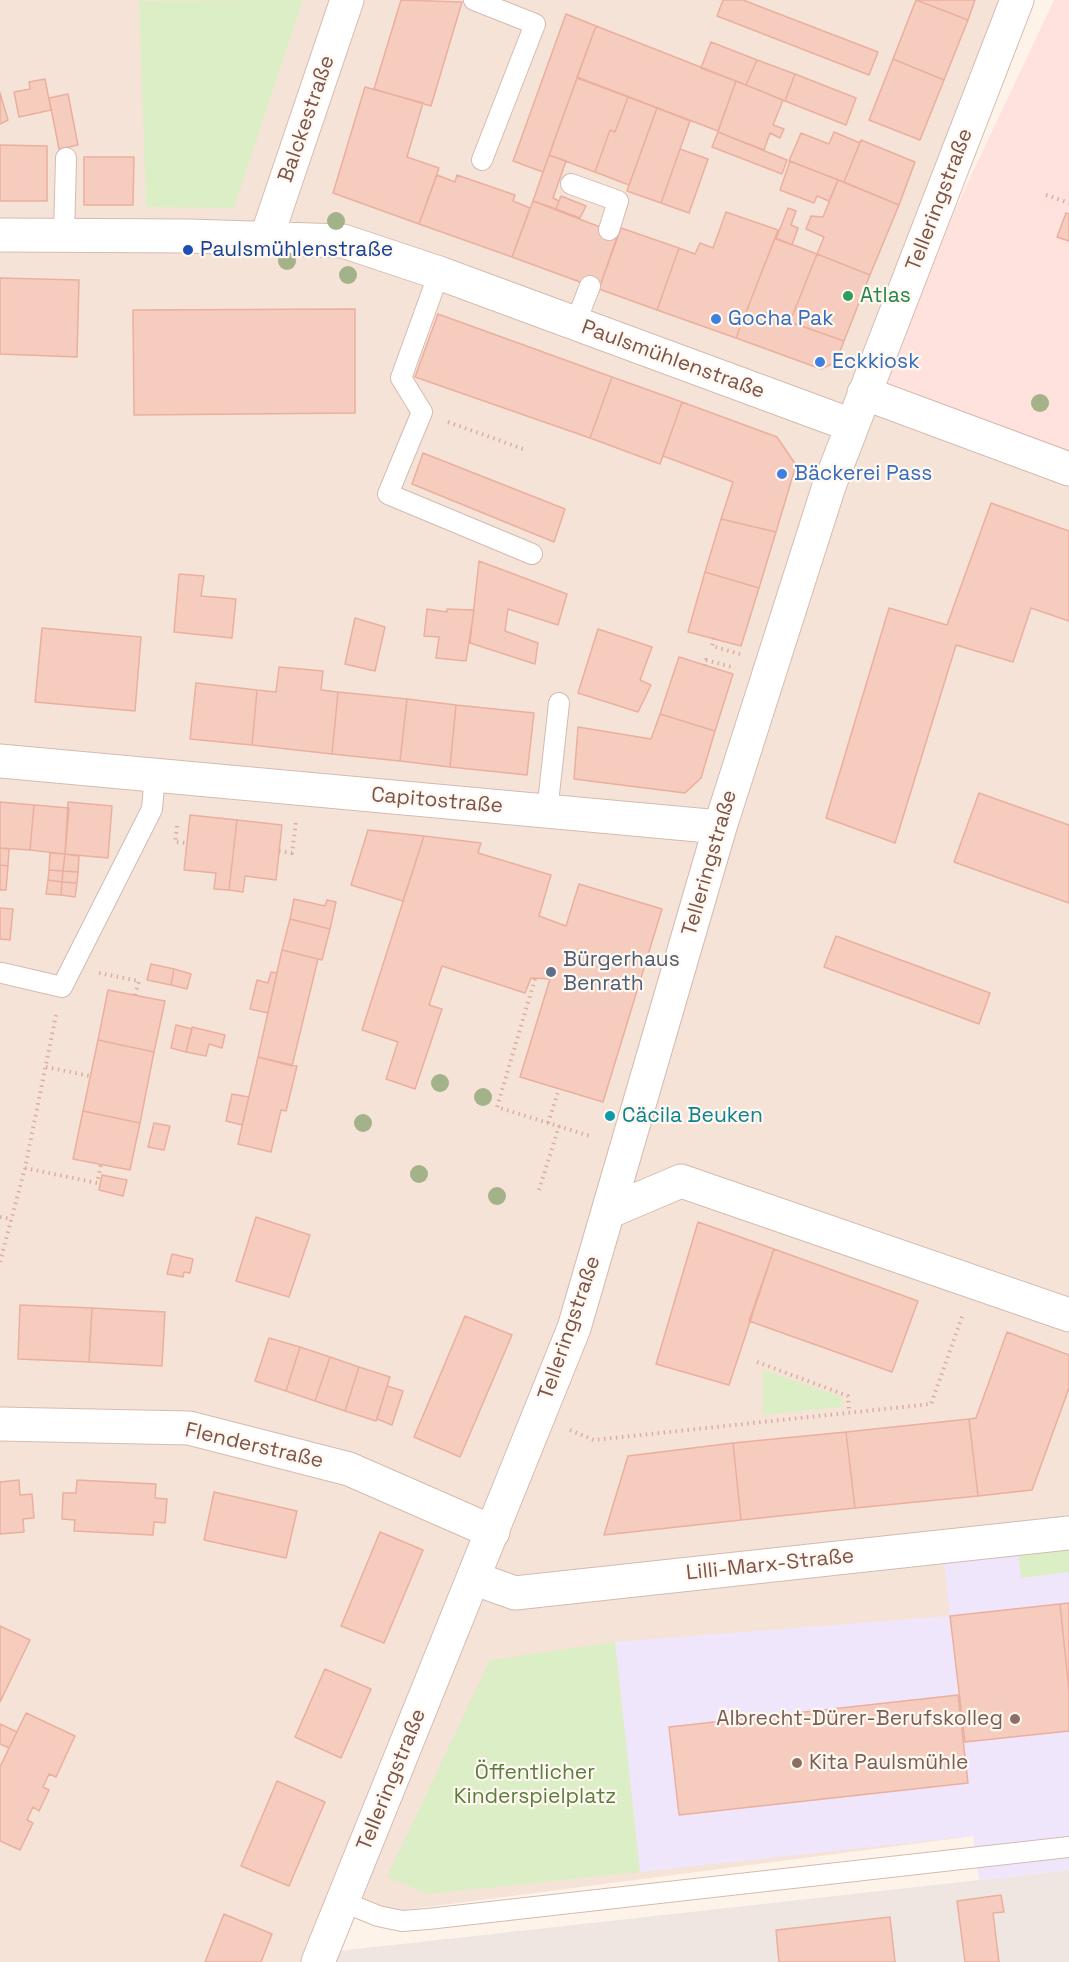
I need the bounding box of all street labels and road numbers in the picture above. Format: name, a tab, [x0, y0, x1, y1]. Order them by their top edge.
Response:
street label: Balckestraße	[274, 52, 340, 186]
street label: Telleringstraße	[901, 125, 979, 275]
street label: Paulsmühlenstraße	[578, 315, 768, 405]
street label: Capitostraße	[370, 783, 504, 819]
street label: Telleringstraße	[677, 787, 743, 939]
street label: Telleringstraße	[534, 1253, 606, 1403]
street label: Flenderstraße	[182, 1418, 326, 1474]
street label: Lilli-Marx-Straße	[685, 1544, 855, 1586]
street label: Telleringstraße	[352, 1705, 432, 1855]

